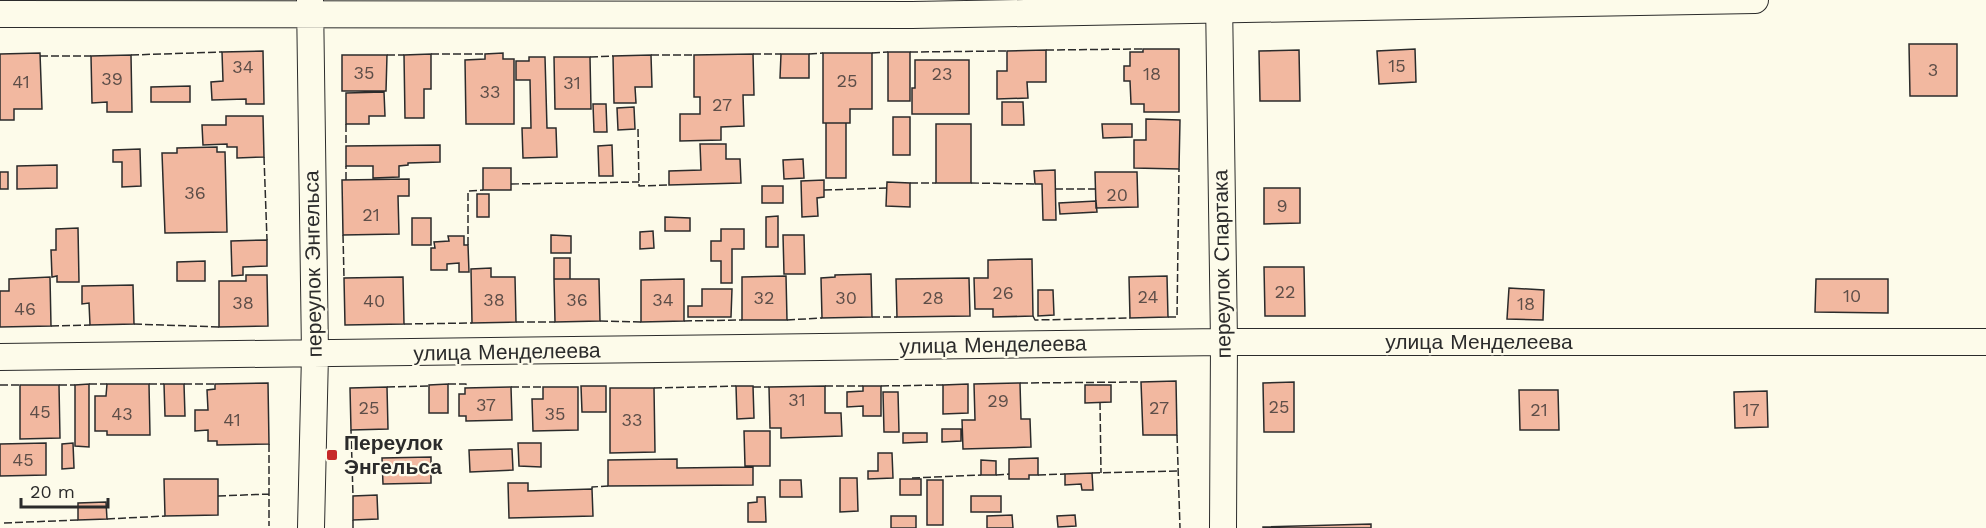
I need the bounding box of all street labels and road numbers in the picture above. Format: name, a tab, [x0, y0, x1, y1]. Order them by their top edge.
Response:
street label: переулок Спартака	[1207, 169, 1236, 358]
street label: переулок Энгельса	[298, 170, 327, 358]
street label: улица Менделеева	[1385, 329, 1573, 354]
street label: улица Менделеева	[899, 330, 1087, 359]
street label: улица Менделеева	[413, 337, 601, 366]

